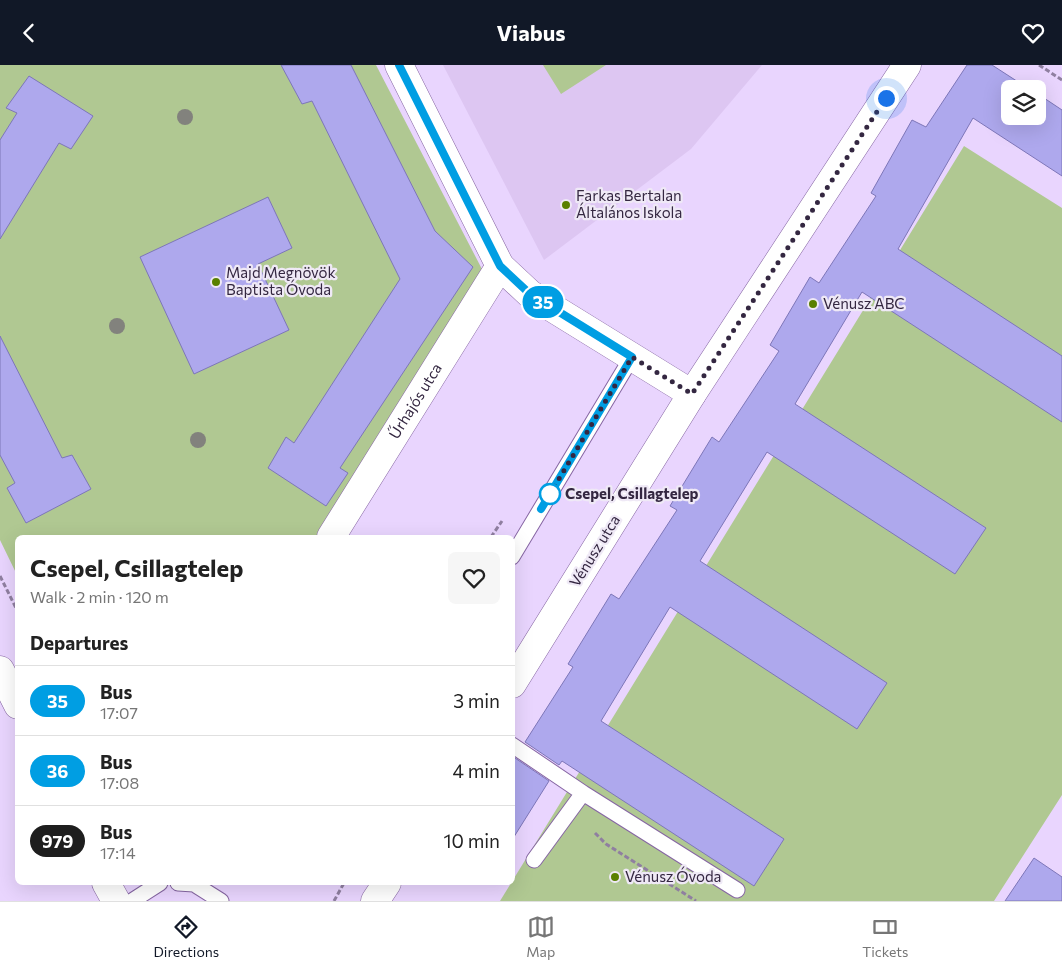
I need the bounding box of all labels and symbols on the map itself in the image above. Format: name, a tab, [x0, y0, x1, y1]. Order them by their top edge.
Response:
your location	[874, 86, 899, 111]
place label: Farkas Bertalan Általános Iskola	[576, 186, 682, 221]
marker: Farkas Bertalan Általános Iskola	[560, 199, 572, 211]
place label: Majd Megnövök Baptista Óvoda	[226, 263, 336, 298]
marker: Majd Megnövök Baptista Óvoda	[210, 276, 222, 288]
line badge: 35	[520, 286, 566, 318]
place label: Vénusz ABC	[823, 294, 905, 312]
marker: Vénusz ABC	[807, 298, 819, 310]
street label: Űrhajós utca	[384, 360, 445, 442]
marker: Csepel, Csillagtelep	[539, 483, 561, 505]
place label: Csepel, Csillagtelep	[565, 484, 699, 502]
street label: Vénusz utca	[565, 511, 623, 590]
place label: Vénusz Óvoda	[625, 866, 721, 885]
marker: Vénusz Óvoda	[609, 871, 621, 883]

